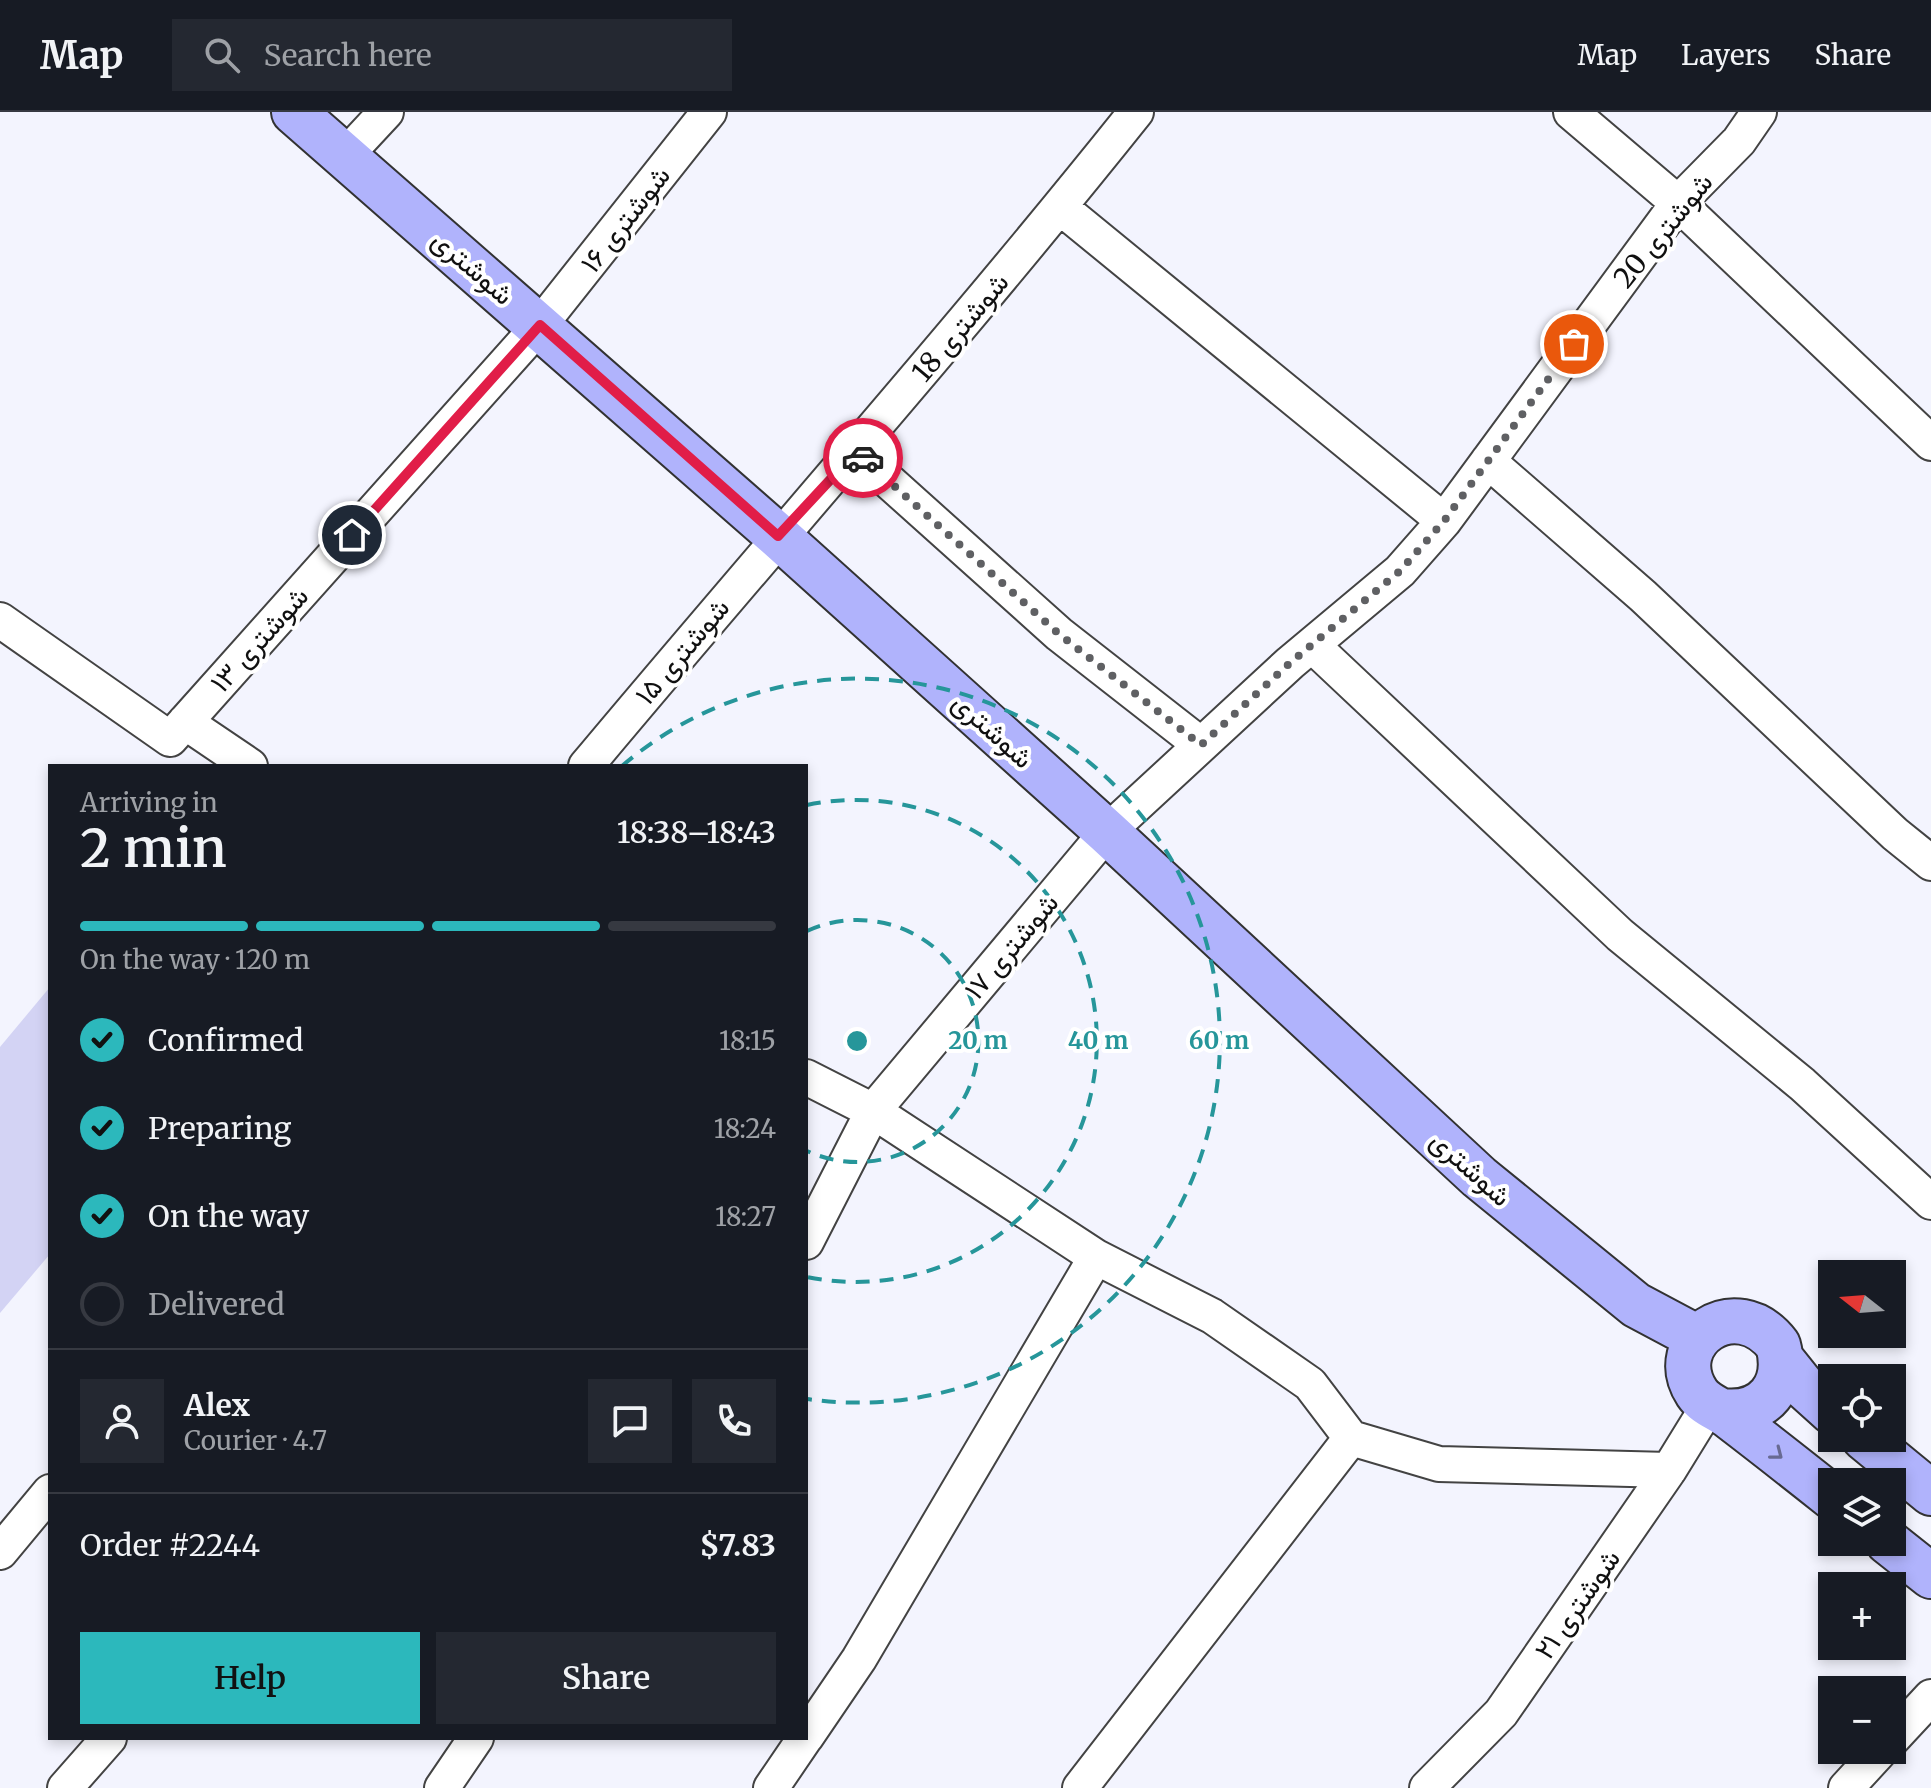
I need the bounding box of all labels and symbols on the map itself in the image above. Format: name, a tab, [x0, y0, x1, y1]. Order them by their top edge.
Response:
street label: شوشتری ۱۶	[572, 158, 678, 280]
street label: شوشتری 20	[1606, 165, 1720, 295]
street label: شوشتری	[424, 222, 522, 312]
street label: شوشتری 18	[904, 265, 1016, 389]
pin	[1540, 310, 1608, 378]
courier	[823, 418, 903, 498]
pin	[318, 501, 386, 569]
street label: شوشتری ۱۳	[202, 579, 316, 699]
street label: شوشتری ۱۵	[627, 590, 737, 712]
street label: شوشتری	[945, 684, 1041, 776]
street label: شوشتری ۱۷	[956, 885, 1066, 1007]
text: 20 m	[948, 1025, 1008, 1056]
text: 40 m	[1068, 1025, 1128, 1056]
text: 60 m	[1189, 1025, 1249, 1056]
centre of rings	[843, 1027, 871, 1055]
street label: شوشتری	[1423, 1122, 1519, 1214]
north arrow	[1818, 1260, 1906, 1348]
one-way arrow	[1768, 1444, 1782, 1459]
street label: شوشتری ۲۱	[1526, 1542, 1628, 1666]

